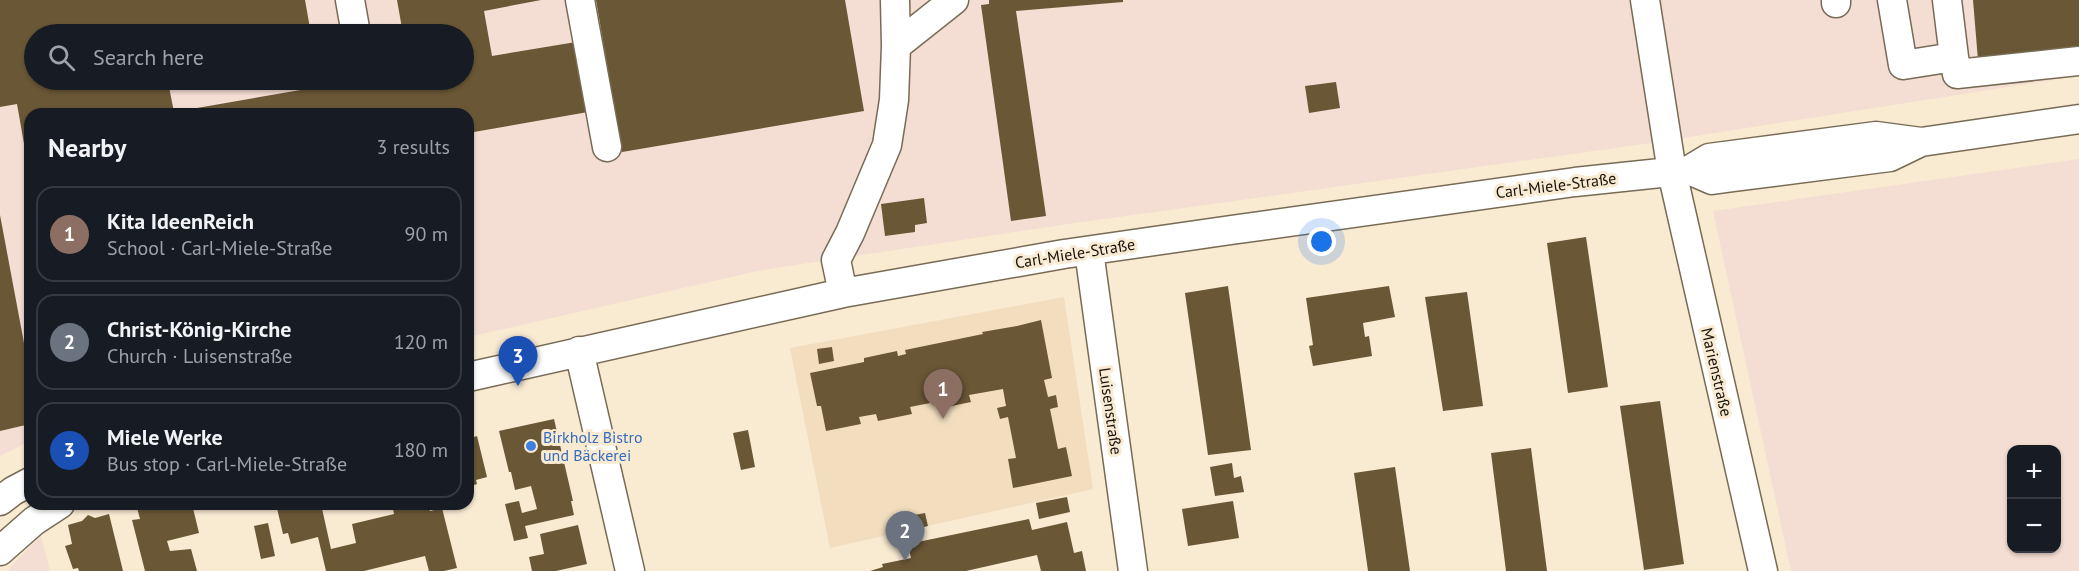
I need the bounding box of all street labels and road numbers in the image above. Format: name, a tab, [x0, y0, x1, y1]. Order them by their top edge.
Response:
street label: Carl-Miele-Straße	[1495, 168, 1617, 202]
street label: Carl-Miele-Straße	[1014, 234, 1136, 272]
street label: Marienstraße	[1697, 326, 1737, 418]
street label: Luisenstraße	[1095, 366, 1127, 456]

